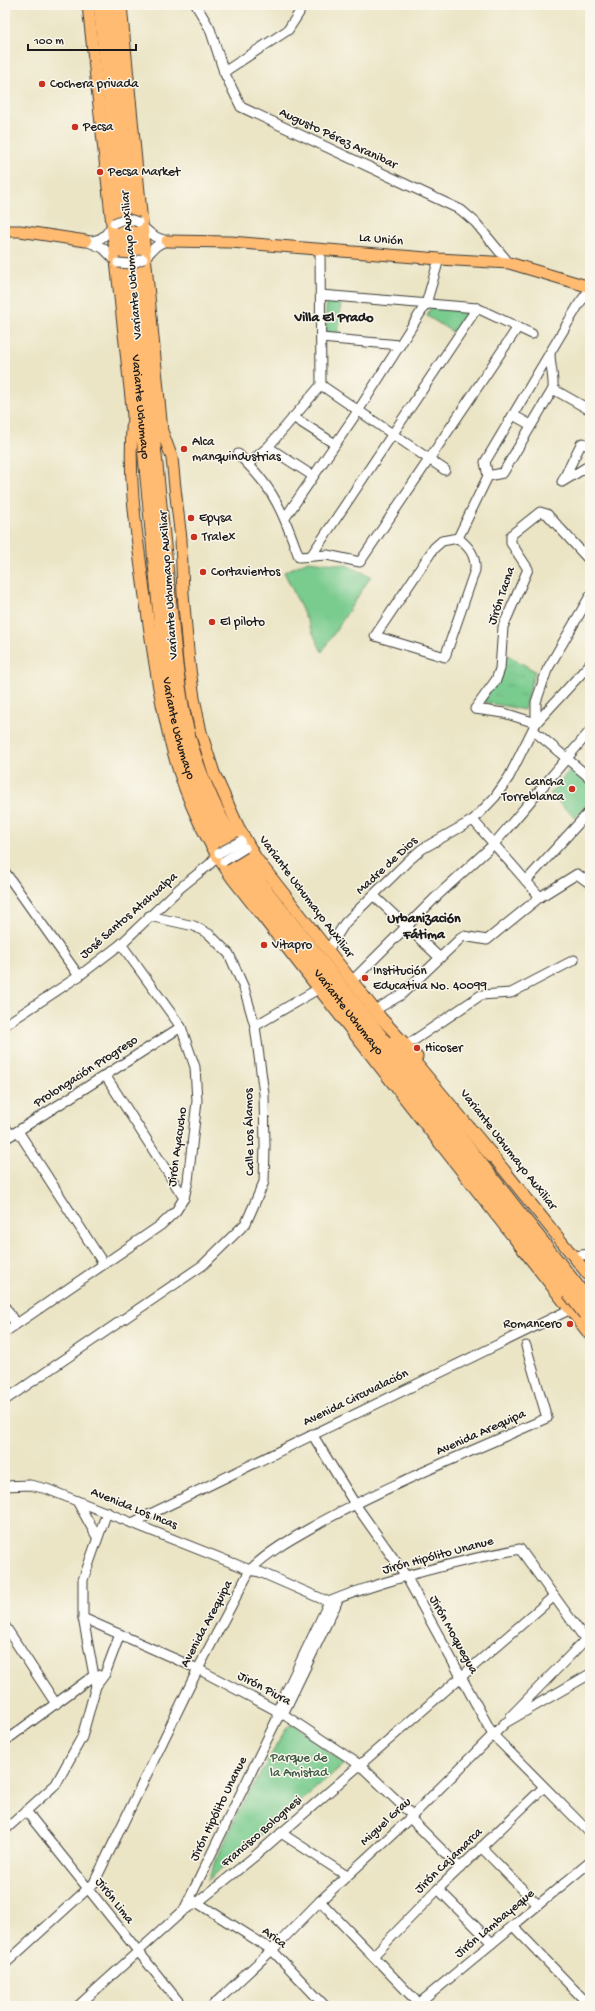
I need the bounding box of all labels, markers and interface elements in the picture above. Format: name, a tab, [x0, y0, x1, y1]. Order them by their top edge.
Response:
scale bar	[28, 26, 136, 52]
text: 100 m	[33, 35, 64, 49]
place label: Cochera privada	[50, 77, 139, 92]
marker: Cochera privada	[37, 79, 47, 89]
street label: Augusto Pérez Aranibar	[277, 105, 401, 174]
place label: Pecsa	[82, 120, 114, 135]
marker: Pecsa	[70, 122, 80, 132]
place label: Pecsa Market	[107, 165, 182, 180]
marker: Pecsa Market	[95, 167, 105, 177]
street label: Variante Uchumayo Auxiliar	[118, 189, 146, 341]
street label: La Unión	[358, 231, 405, 249]
district label: Villa El Prado	[293, 310, 374, 327]
street label: Variante Uchumayo	[128, 353, 153, 460]
place label: Alca manquindustrias	[192, 435, 282, 465]
marker: Alca manquindustrias	[179, 444, 189, 454]
street label: Variante Uchumayo Auxiliar	[156, 509, 182, 661]
place label: Epysa	[199, 511, 233, 526]
marker: Epysa	[186, 513, 196, 523]
place label: Tralex	[201, 530, 235, 545]
marker: Tralex	[189, 532, 199, 542]
street label: Jirón Tacna	[485, 564, 519, 627]
place label: Cortavientos	[211, 565, 281, 580]
marker: Cortavientos	[198, 567, 208, 577]
place label: El piloto	[220, 615, 265, 630]
marker: El piloto	[207, 617, 217, 627]
street label: Variante Uchumayo	[159, 675, 198, 782]
place label: Cancha Torreblanca	[501, 775, 565, 805]
marker: Cancha Torreblanca	[567, 784, 577, 794]
street label: Variante Uchumayo Auxiliar	[255, 832, 358, 962]
street label: Madre de Dios	[353, 833, 422, 898]
street label: José Santos Atahualpa	[77, 869, 181, 963]
district label: Urbanización Fátima	[387, 911, 461, 944]
place label: Vitapro	[271, 938, 313, 953]
marker: Vitapro	[259, 940, 269, 950]
place label: Institución Educativa No. 40099	[373, 964, 487, 994]
street label: Variante Uchumayo	[309, 965, 387, 1058]
marker: Institución Educativa No. 40099	[360, 973, 370, 983]
street label: Prolongación Progreso	[30, 1033, 141, 1112]
place label: Hicoser	[425, 1041, 464, 1056]
marker: Hicoser	[412, 1043, 422, 1053]
street label: Variante Uchumayo Auxiliar	[456, 1086, 561, 1214]
street label: Calle Los Álamos	[241, 1087, 258, 1176]
street label: Jirón Ayacucho	[165, 1106, 191, 1188]
place label: Romancero	[503, 1317, 562, 1332]
marker: Romancero	[565, 1319, 575, 1329]
street label: Avenida Circuvalación	[301, 1366, 412, 1430]
street label: Avenida Arequipa	[434, 1406, 529, 1459]
street label: Avenida Los Incas	[88, 1485, 181, 1534]
street label: Jirón Hipólito Unanue	[381, 1534, 495, 1578]
street label: Avenida Arequipa	[178, 1577, 237, 1670]
street label: Jirón Moquegua	[425, 1593, 481, 1678]
street label: Jirón Piura	[235, 1669, 294, 1710]
park label: Parque de la Amistad	[270, 1751, 329, 1781]
street label: Jirón Hipólito Unanue	[187, 1754, 251, 1864]
street label: Francisco Bolognesi	[218, 1793, 305, 1872]
street label: Miguel Grau	[357, 1795, 415, 1849]
street label: Jirón Cajamarca	[412, 1824, 487, 1897]
street label: Jirón Lima	[91, 1875, 137, 1928]
street label: Jirón Lambayeque	[452, 1886, 538, 1962]
street label: Arica	[259, 1924, 290, 1952]

